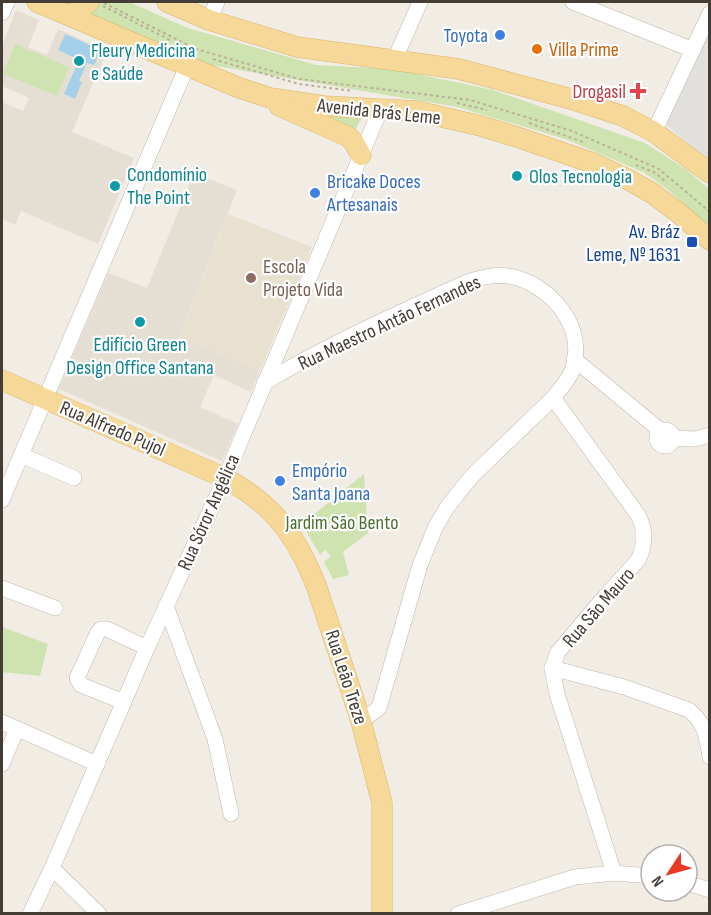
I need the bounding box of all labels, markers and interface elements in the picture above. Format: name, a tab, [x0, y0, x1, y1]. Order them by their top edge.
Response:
place label: Toyota	[444, 24, 488, 48]
marker: Toyota	[493, 28, 507, 42]
place label: Villa Prime	[549, 38, 619, 62]
place label: Fleury Medicina e Saúde	[91, 39, 195, 86]
marker: Villa Prime	[530, 42, 544, 56]
marker: Fleury Medicina e Saúde	[72, 54, 86, 68]
place label: Drogasil	[572, 80, 626, 104]
marker: Drogasil	[631, 84, 645, 98]
street label: Avenida Brás Leme	[315, 93, 442, 130]
place label: Condomínio The Point	[127, 163, 207, 210]
place label: Olos Tecnologia	[529, 165, 632, 189]
marker: Olos Tecnologia	[510, 169, 524, 183]
place label: Bricake Doces Artesanais	[326, 170, 421, 217]
marker: Condomínio The Point	[108, 179, 122, 193]
marker: Bricake Doces Artesanais	[308, 186, 322, 200]
place label: Av. Bráz Leme, Nº 1631	[586, 220, 680, 267]
marker: Av. Bráz Leme, Nº 1631	[685, 235, 699, 249]
place label: Escola Projeto Vida	[263, 255, 343, 302]
street label: Rua Maestro Antão Fernandes	[294, 270, 484, 376]
marker: Escola Projeto Vida	[244, 271, 258, 285]
marker: Edifício Green Design Office Santana	[133, 315, 147, 329]
place label: Edifício Green Design Office Santana	[66, 333, 214, 380]
street label: Rua Alfredo Pujol	[56, 396, 169, 462]
street label: Rua Sóror Angélica	[173, 451, 245, 574]
place label: Empório Santa Joana	[292, 459, 370, 506]
marker: Empório Santa Joana	[273, 474, 287, 488]
park label: Jardim São Bento	[285, 511, 398, 535]
street label: Rua São Mauro	[558, 563, 640, 652]
street label: Rua Leão Treze	[320, 627, 373, 728]
north arrow	[639, 843, 699, 903]
text: N	[648, 872, 668, 890]

